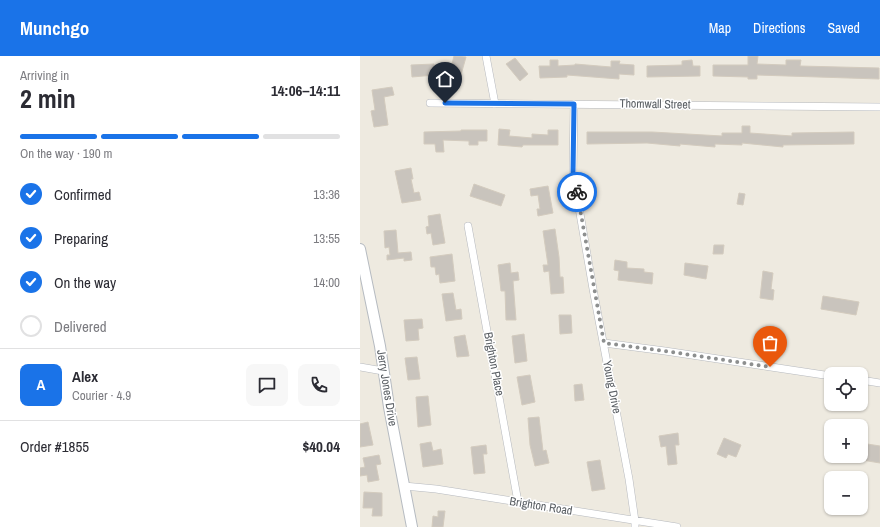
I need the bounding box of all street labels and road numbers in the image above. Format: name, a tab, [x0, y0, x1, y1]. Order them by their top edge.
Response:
street label: Thomwall Street	[619, 95, 691, 113]
street label: Brighton Place	[480, 331, 508, 397]
street label: Jerry Jones Drive	[373, 349, 401, 427]
street label: Young Drive	[599, 359, 625, 415]
street label: Brighton Road	[508, 493, 574, 519]

